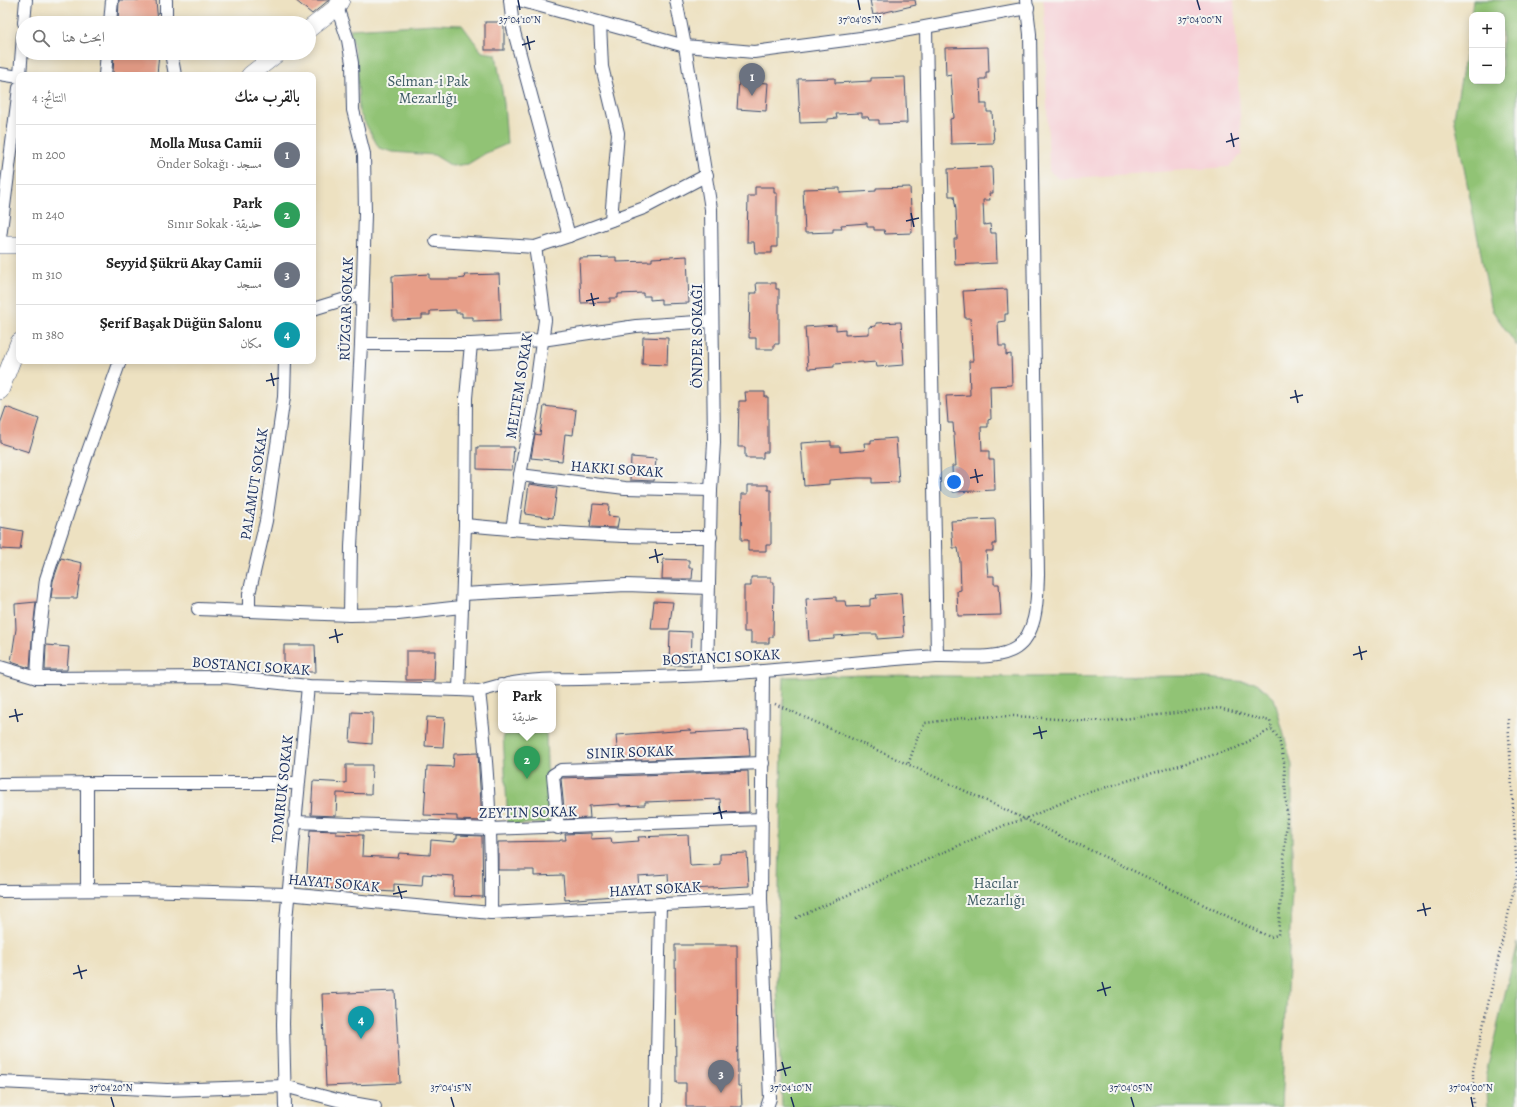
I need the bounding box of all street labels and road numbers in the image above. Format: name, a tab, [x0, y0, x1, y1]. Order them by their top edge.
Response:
street label: RÜZGAR SOKAK	[334, 256, 358, 361]
street label: ÖNDER SOKAĞI	[687, 284, 707, 388]
street label: MELTEM SOKAK	[501, 331, 537, 440]
street label: PALAMUT SOKAK	[235, 426, 273, 541]
street label: HAKKI SOKAK	[570, 456, 665, 482]
street label: BOSTANCI SOKAK	[661, 644, 781, 670]
street label: BOSTANCI SOKAK	[191, 652, 311, 680]
street label: TOMRUK SOKAK	[266, 734, 298, 844]
street label: SINIR SOKAK	[586, 740, 675, 764]
street label: ZEYTIN SOKAK	[479, 801, 578, 823]
street label: HAYAT SOKAK	[287, 869, 381, 897]
street label: HAYAT SOKAK	[609, 877, 702, 901]

